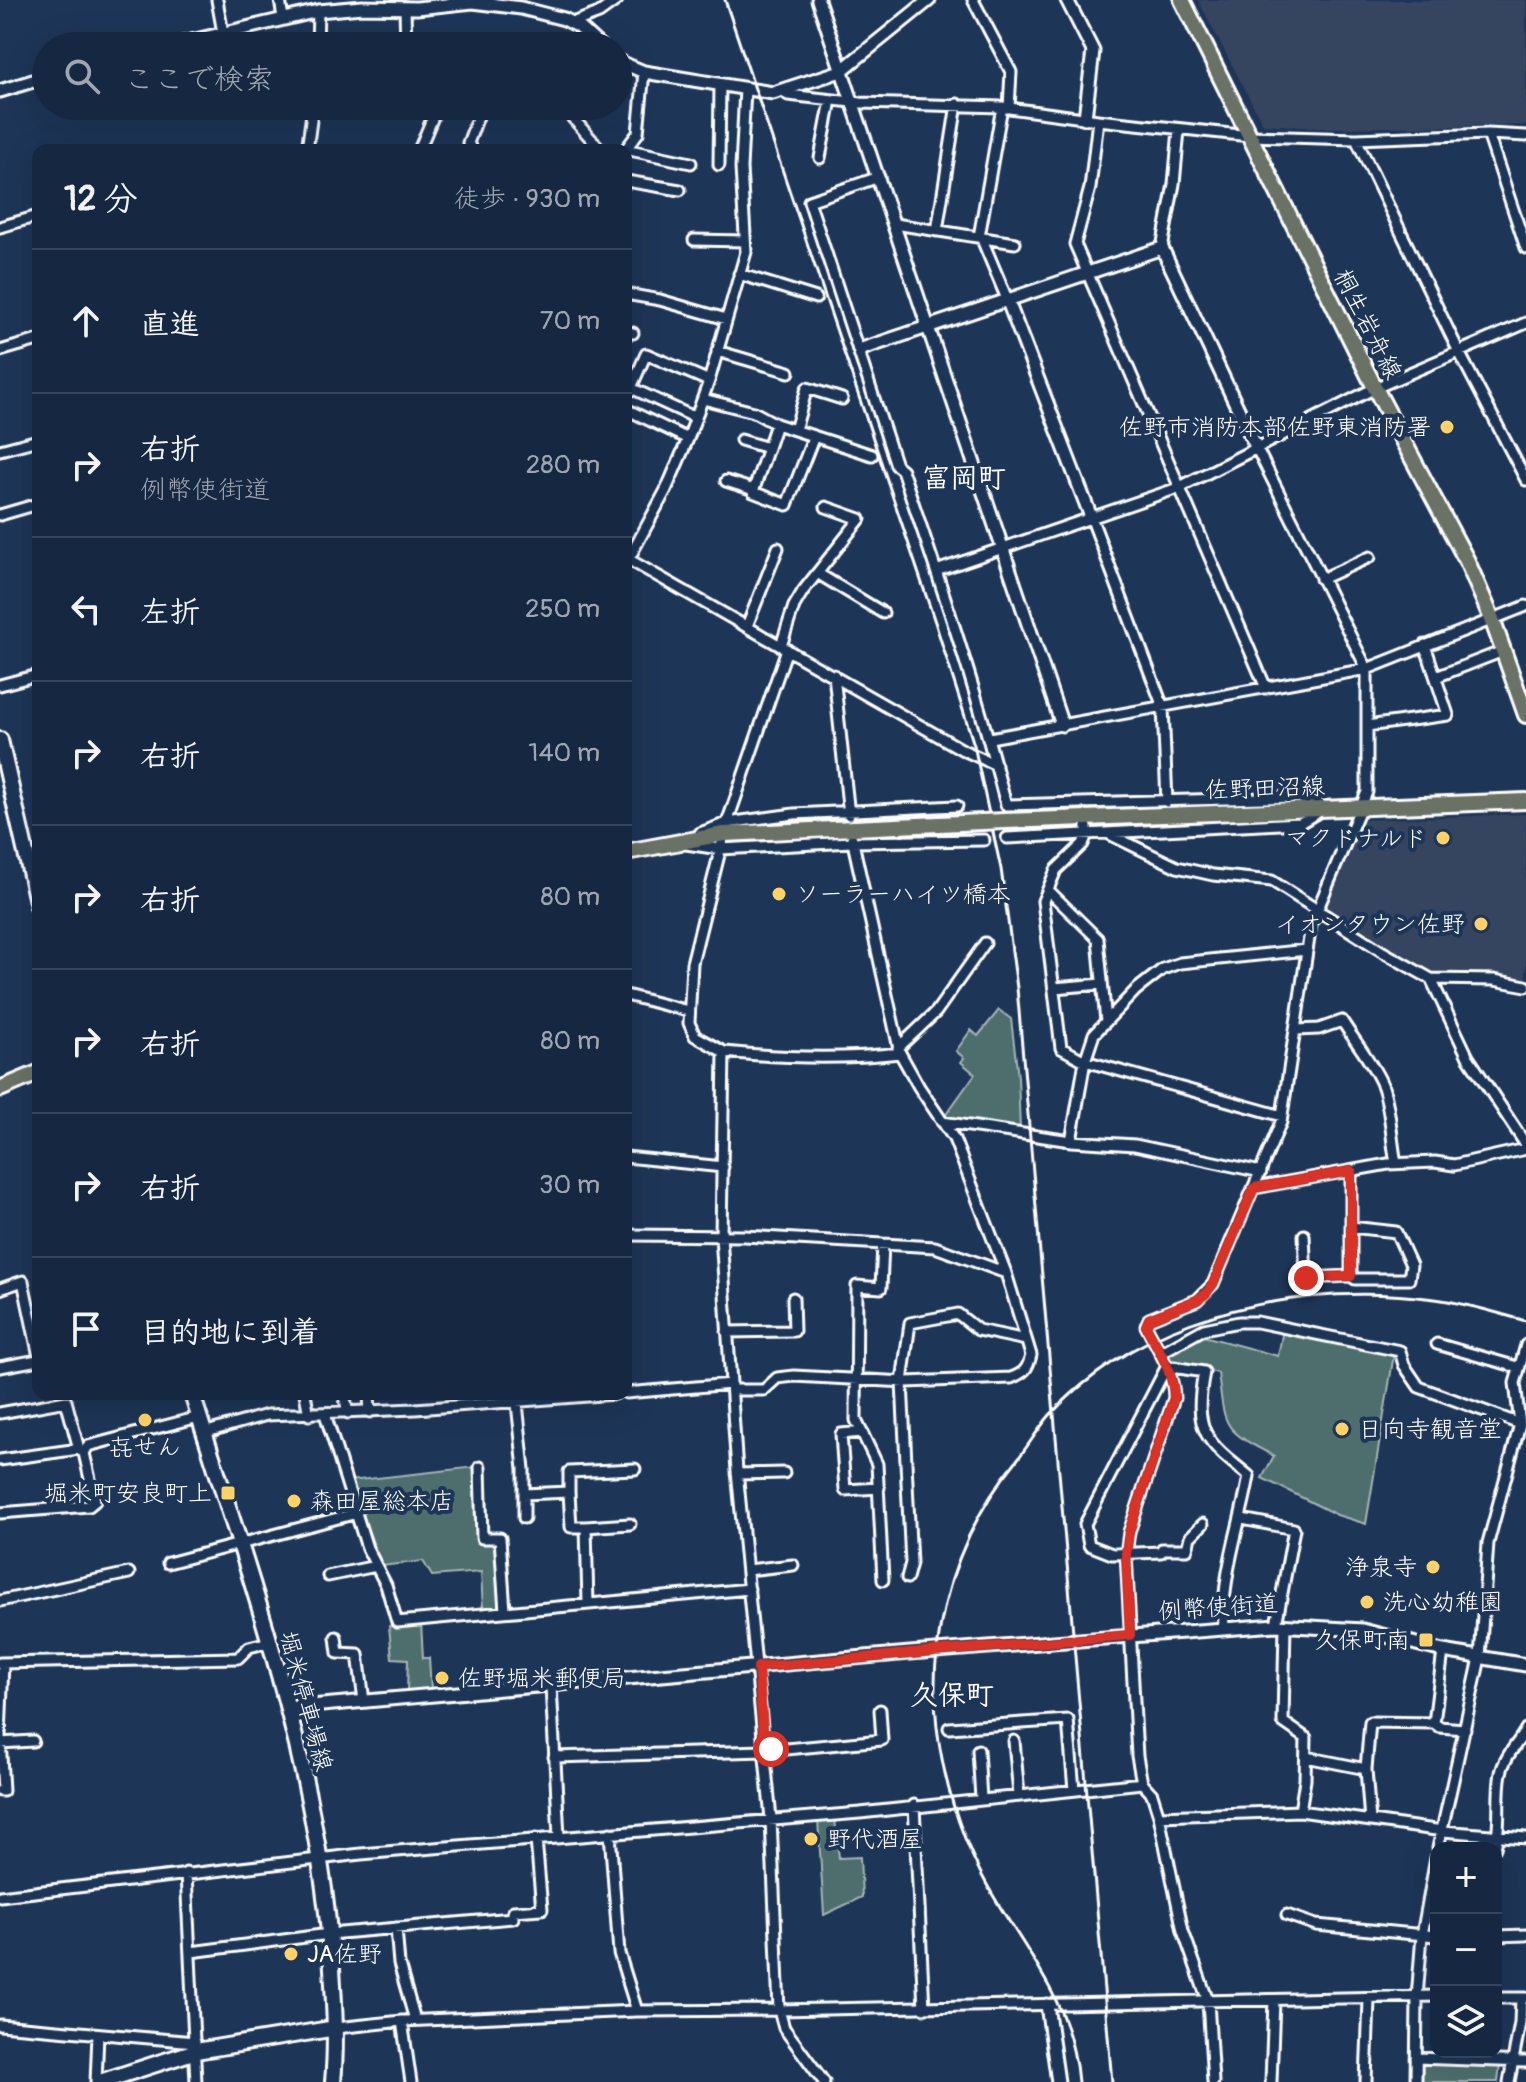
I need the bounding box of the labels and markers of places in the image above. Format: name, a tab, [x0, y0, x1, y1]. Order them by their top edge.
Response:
place label: 佐野市消防本部佐野東消防署	[1119, 413, 1431, 442]
marker: 佐野市消防本部佐野東消防署	[1438, 418, 1456, 436]
place label: マクドナルド	[1285, 824, 1427, 853]
marker: マクドナルド	[1434, 829, 1452, 847]
place label: ソーラーハイツ橋本	[795, 880, 1011, 909]
marker: ソーラーハイツ橋本	[770, 885, 788, 903]
place label: イオンタウン佐野	[1275, 910, 1465, 939]
marker: イオンタウン佐野	[1472, 915, 1490, 933]
marker: 㐂せん	[136, 1411, 154, 1429]
place label: 日向寺観音堂	[1358, 1415, 1502, 1444]
marker: 日向寺観音堂	[1333, 1420, 1351, 1438]
place label: 㐂せん	[109, 1433, 181, 1462]
place label: 堀米町安良町上	[44, 1479, 212, 1508]
marker: 堀米町安良町上	[219, 1484, 237, 1502]
place label: 森田屋総本店	[310, 1487, 454, 1516]
marker: 森田屋総本店	[285, 1492, 303, 1510]
place label: 浄泉寺	[1345, 1553, 1417, 1582]
marker: 浄泉寺	[1424, 1558, 1442, 1576]
place label: 洗心幼稚園	[1383, 1588, 1503, 1617]
marker: 洗心幼稚園	[1358, 1593, 1376, 1611]
place label: 久保町南	[1314, 1626, 1410, 1655]
marker: 久保町南	[1417, 1631, 1435, 1649]
place label: 佐野堀米郵便局	[458, 1664, 626, 1693]
marker: 佐野堀米郵便局	[433, 1669, 451, 1687]
place label: 野代酒屋	[827, 1825, 923, 1854]
marker: 野代酒屋	[802, 1830, 820, 1848]
place label: JA佐野	[307, 1940, 382, 1969]
marker: JA佐野	[282, 1945, 300, 1963]

